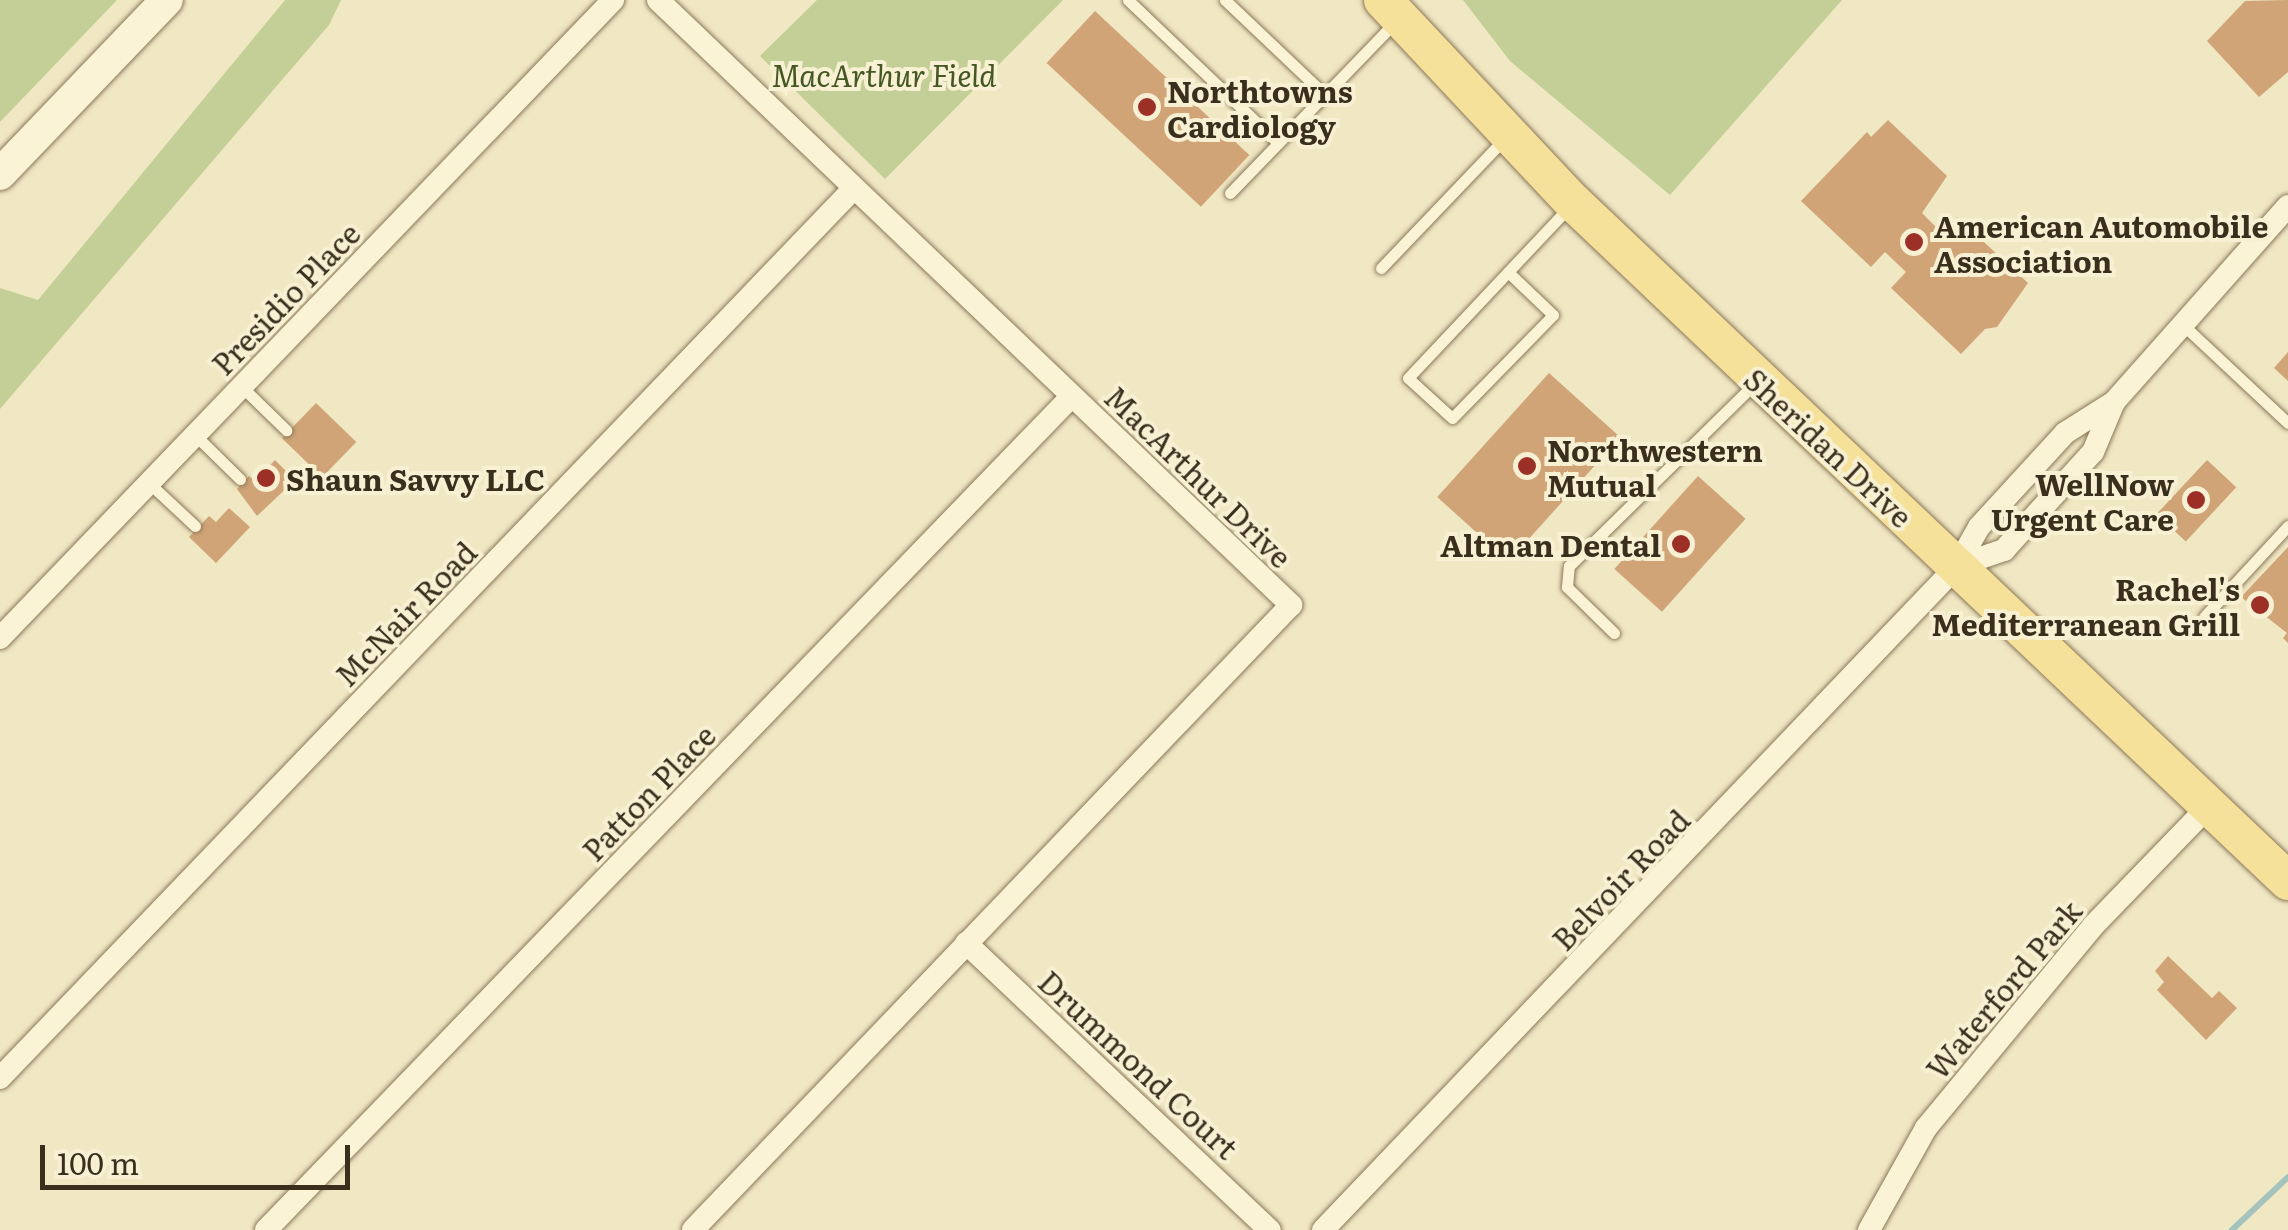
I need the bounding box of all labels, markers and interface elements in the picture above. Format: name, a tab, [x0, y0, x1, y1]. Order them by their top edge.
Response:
park label: MacArthur Field	[772, 56, 996, 92]
place label: Northtowns Cardiology	[1167, 72, 1353, 142]
marker: Northtowns Cardiology	[1136, 96, 1158, 118]
place label: American Automobile Association	[1934, 207, 2268, 278]
street label: Presidio Place	[204, 215, 366, 381]
marker: American Automobile Association	[1903, 231, 1925, 253]
street label: Sheridan Drive	[1738, 360, 1920, 534]
street label: MacArthur Drive	[1098, 378, 1300, 574]
place label: Northwestern Mutual	[1547, 431, 1763, 502]
marker: Northwestern Mutual	[1516, 455, 1538, 477]
place label: Shaun Savvy LLC	[286, 460, 545, 496]
place label: WellNow Urgent Care	[1991, 465, 2174, 536]
marker: Shaun Savvy LLC	[255, 467, 277, 489]
marker: WellNow Urgent Care	[2183, 487, 2209, 513]
place label: Altman Dental	[1440, 526, 1661, 562]
street label: McNair Road	[327, 533, 483, 693]
marker: Altman Dental	[1670, 533, 1692, 555]
place label: Rachel's Mediterranean Grill	[1931, 570, 2240, 640]
marker: Rachel's Mediterranean Grill	[2249, 594, 2271, 616]
street label: Patton Place	[574, 717, 722, 867]
street label: Belvoir Road	[1544, 801, 1696, 957]
street label: Waterford Park	[1918, 893, 2088, 1085]
street label: Drummond Court	[1032, 963, 1246, 1165]
scale bar	[45, 1125, 355, 1187]
text: 100 m	[57, 1140, 139, 1184]

